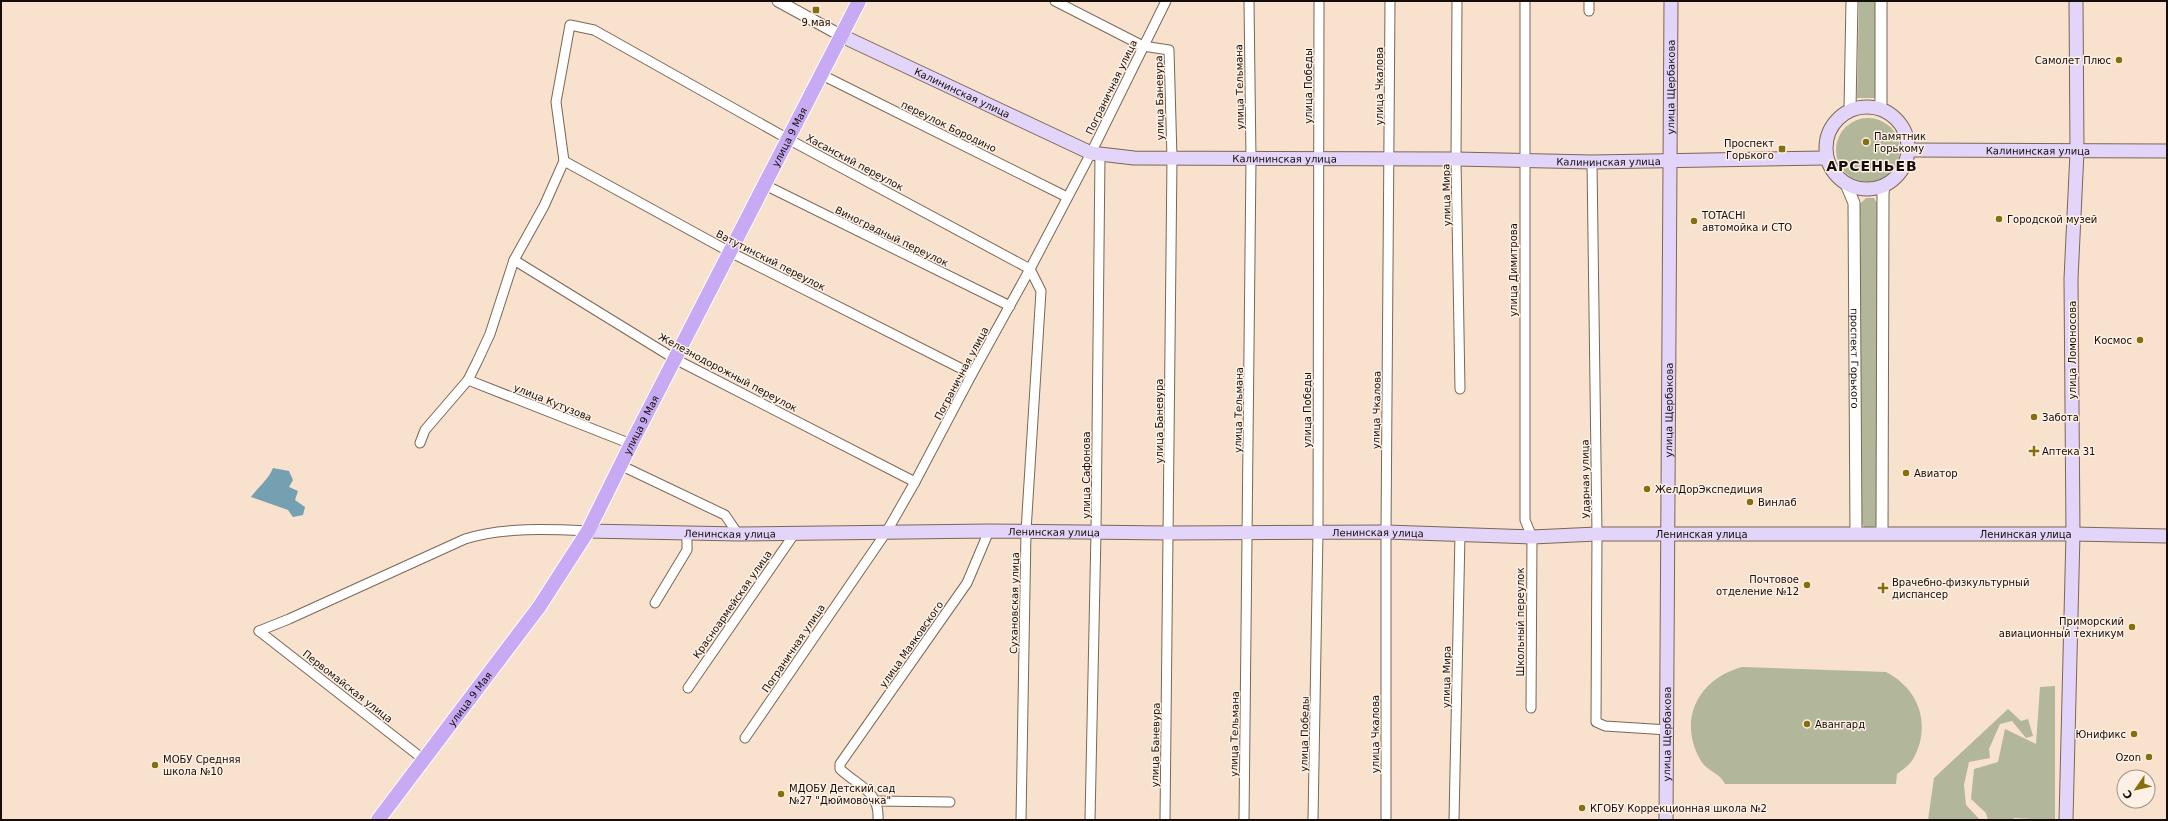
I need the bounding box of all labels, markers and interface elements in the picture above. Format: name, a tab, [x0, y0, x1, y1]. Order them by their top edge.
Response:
marker: 9 мая	[811, 5, 821, 15]
place label: 9 мая	[801, 17, 831, 28]
street label: Пограничная улица	[1084, 38, 1139, 136]
street label: улица Щербакова	[1665, 40, 1677, 135]
street label: улица Тельмана	[1233, 44, 1246, 130]
street label: улица Чкалова	[1374, 47, 1385, 125]
street label: улица Победы	[1303, 48, 1314, 124]
street label: улица Баневура	[1153, 55, 1166, 141]
place label: Самолет Плюс	[2035, 55, 2111, 66]
marker: Самолет Плюс	[2114, 55, 2124, 65]
street label: Калининская улица	[913, 66, 1012, 120]
street label: переулок Бородино	[899, 99, 998, 154]
street label: улица 9 Мая	[770, 105, 809, 169]
place label: Памятник Горькому	[1874, 131, 1926, 154]
street label: Хасанский переулок	[804, 132, 905, 193]
marker: Памятник Горькому	[1861, 137, 1871, 147]
place label: Проспект Горького	[1724, 138, 1774, 161]
marker: Проспект Горького	[1777, 144, 1787, 154]
street label: Калининская улица	[1986, 145, 2090, 157]
street label: Калининская улица	[1232, 153, 1337, 165]
street label: Калининская улица	[1556, 156, 1661, 168]
district label: АРСЕНЬЕВ	[1826, 158, 1918, 174]
street label: улица Мира	[1440, 164, 1453, 226]
street label: Виноградный переулок	[833, 204, 950, 269]
place label: TOTACHI автомойка и СТО	[1701, 210, 1792, 233]
marker: Городской музей	[1994, 214, 2004, 224]
place label: Городской музей	[2007, 214, 2097, 225]
marker: TOTACHI автомойка и СТО	[1689, 216, 1699, 226]
street label: улица Димитрова	[1508, 223, 1519, 317]
street label: Ватутинский переулок	[714, 228, 827, 293]
street label: улица Ломоносова	[2067, 301, 2078, 399]
street label: проспект Горького	[1849, 308, 1860, 409]
street label: Пограничная улица	[932, 325, 991, 422]
street label: Железнодорожный переулок	[656, 331, 799, 414]
place label: Космос	[2094, 335, 2132, 346]
marker: Космос	[2135, 335, 2145, 345]
street label: улица Щербакова	[1663, 363, 1675, 458]
street label: улица Тельмана	[1232, 367, 1245, 453]
street label: улица Чкалова	[1370, 371, 1383, 449]
street label: улица Победы	[1302, 372, 1313, 448]
street label: улица Баневура	[1154, 379, 1165, 463]
street label: улица Кутузова	[512, 382, 593, 423]
street label: улица 9 Мая	[622, 394, 661, 457]
marker: Забота	[2029, 412, 2039, 422]
place label: Забота	[2042, 412, 2079, 423]
street label: улица Сафонова	[1081, 431, 1092, 519]
street label: Ударная улица	[1579, 439, 1592, 519]
marker: Аптека 31	[2029, 446, 2039, 456]
place label: Аптека 31	[2042, 446, 2095, 457]
marker: Авиатор	[1901, 468, 1911, 478]
place label: Авиатор	[1914, 468, 1958, 479]
marker: ЖелДорЭкспедиция	[1642, 484, 1652, 494]
place label: ЖелДорЭкспедиция	[1655, 484, 1763, 495]
marker: Винлаб	[1745, 497, 1755, 507]
place label: Винлаб	[1758, 497, 1797, 508]
street label: Ленинская улица	[1008, 526, 1100, 538]
street label: Ленинская улица	[1332, 527, 1424, 539]
street label: Ленинская улица	[684, 528, 776, 540]
street label: Ленинская улица	[1656, 529, 1748, 540]
street label: Ленинская улица	[1980, 529, 2072, 540]
street label: Красноармейская улица	[691, 548, 774, 660]
street label: Сухановская улица	[1008, 552, 1021, 654]
street label: Школьный переулок	[1515, 568, 1526, 676]
place label: Почтовое отделение №12	[1716, 574, 1799, 597]
place label: Врачебно-физкультурный диспансер	[1892, 577, 2029, 600]
marker: Почтовое отделение №12	[1802, 580, 1812, 590]
marker: Врачебно-физкультурный диспансер	[1877, 582, 1889, 594]
street label: улица Маяковского	[877, 599, 945, 690]
street label: Пограничная улица	[760, 602, 827, 694]
place label: Приморский авиационный техникум	[1999, 616, 2124, 639]
marker: Приморский авиационный техникум	[2127, 622, 2137, 632]
street label: улица Мира	[1440, 646, 1453, 708]
street label: Первомайская улица	[301, 648, 395, 725]
street label: улица 9 Мая	[446, 670, 494, 728]
street label: улица Щербакова	[1661, 686, 1673, 782]
street label: улица Тельмана	[1228, 691, 1241, 777]
street label: улица Чкалова	[1370, 695, 1381, 773]
street label: улица Победы	[1298, 696, 1311, 772]
street label: улица Баневура	[1149, 702, 1162, 788]
marker: Авангард	[1802, 719, 1812, 729]
place label: Авангард	[1815, 719, 1865, 730]
place label: Юнификс	[2076, 729, 2126, 740]
marker: Юнификс	[2129, 729, 2139, 739]
place label: Ozon	[2115, 752, 2141, 763]
marker: Ozon	[2144, 752, 2154, 762]
place label: МОБУ Средняя школа №10	[163, 754, 241, 777]
marker: МОБУ Средняя школа №10	[150, 760, 160, 770]
north arrow	[2116, 769, 2156, 809]
place label: МДОБУ Детский сад №27 "Дюймовочка"	[789, 783, 896, 806]
text: С	[2120, 787, 2136, 801]
marker: МДОБУ Детский сад №27 "Дюймовочка"	[776, 789, 786, 799]
marker: КГОБУ Коррекционная школа №2	[1577, 803, 1587, 813]
place label: КГОБУ Коррекционная школа №2	[1590, 803, 1767, 814]

